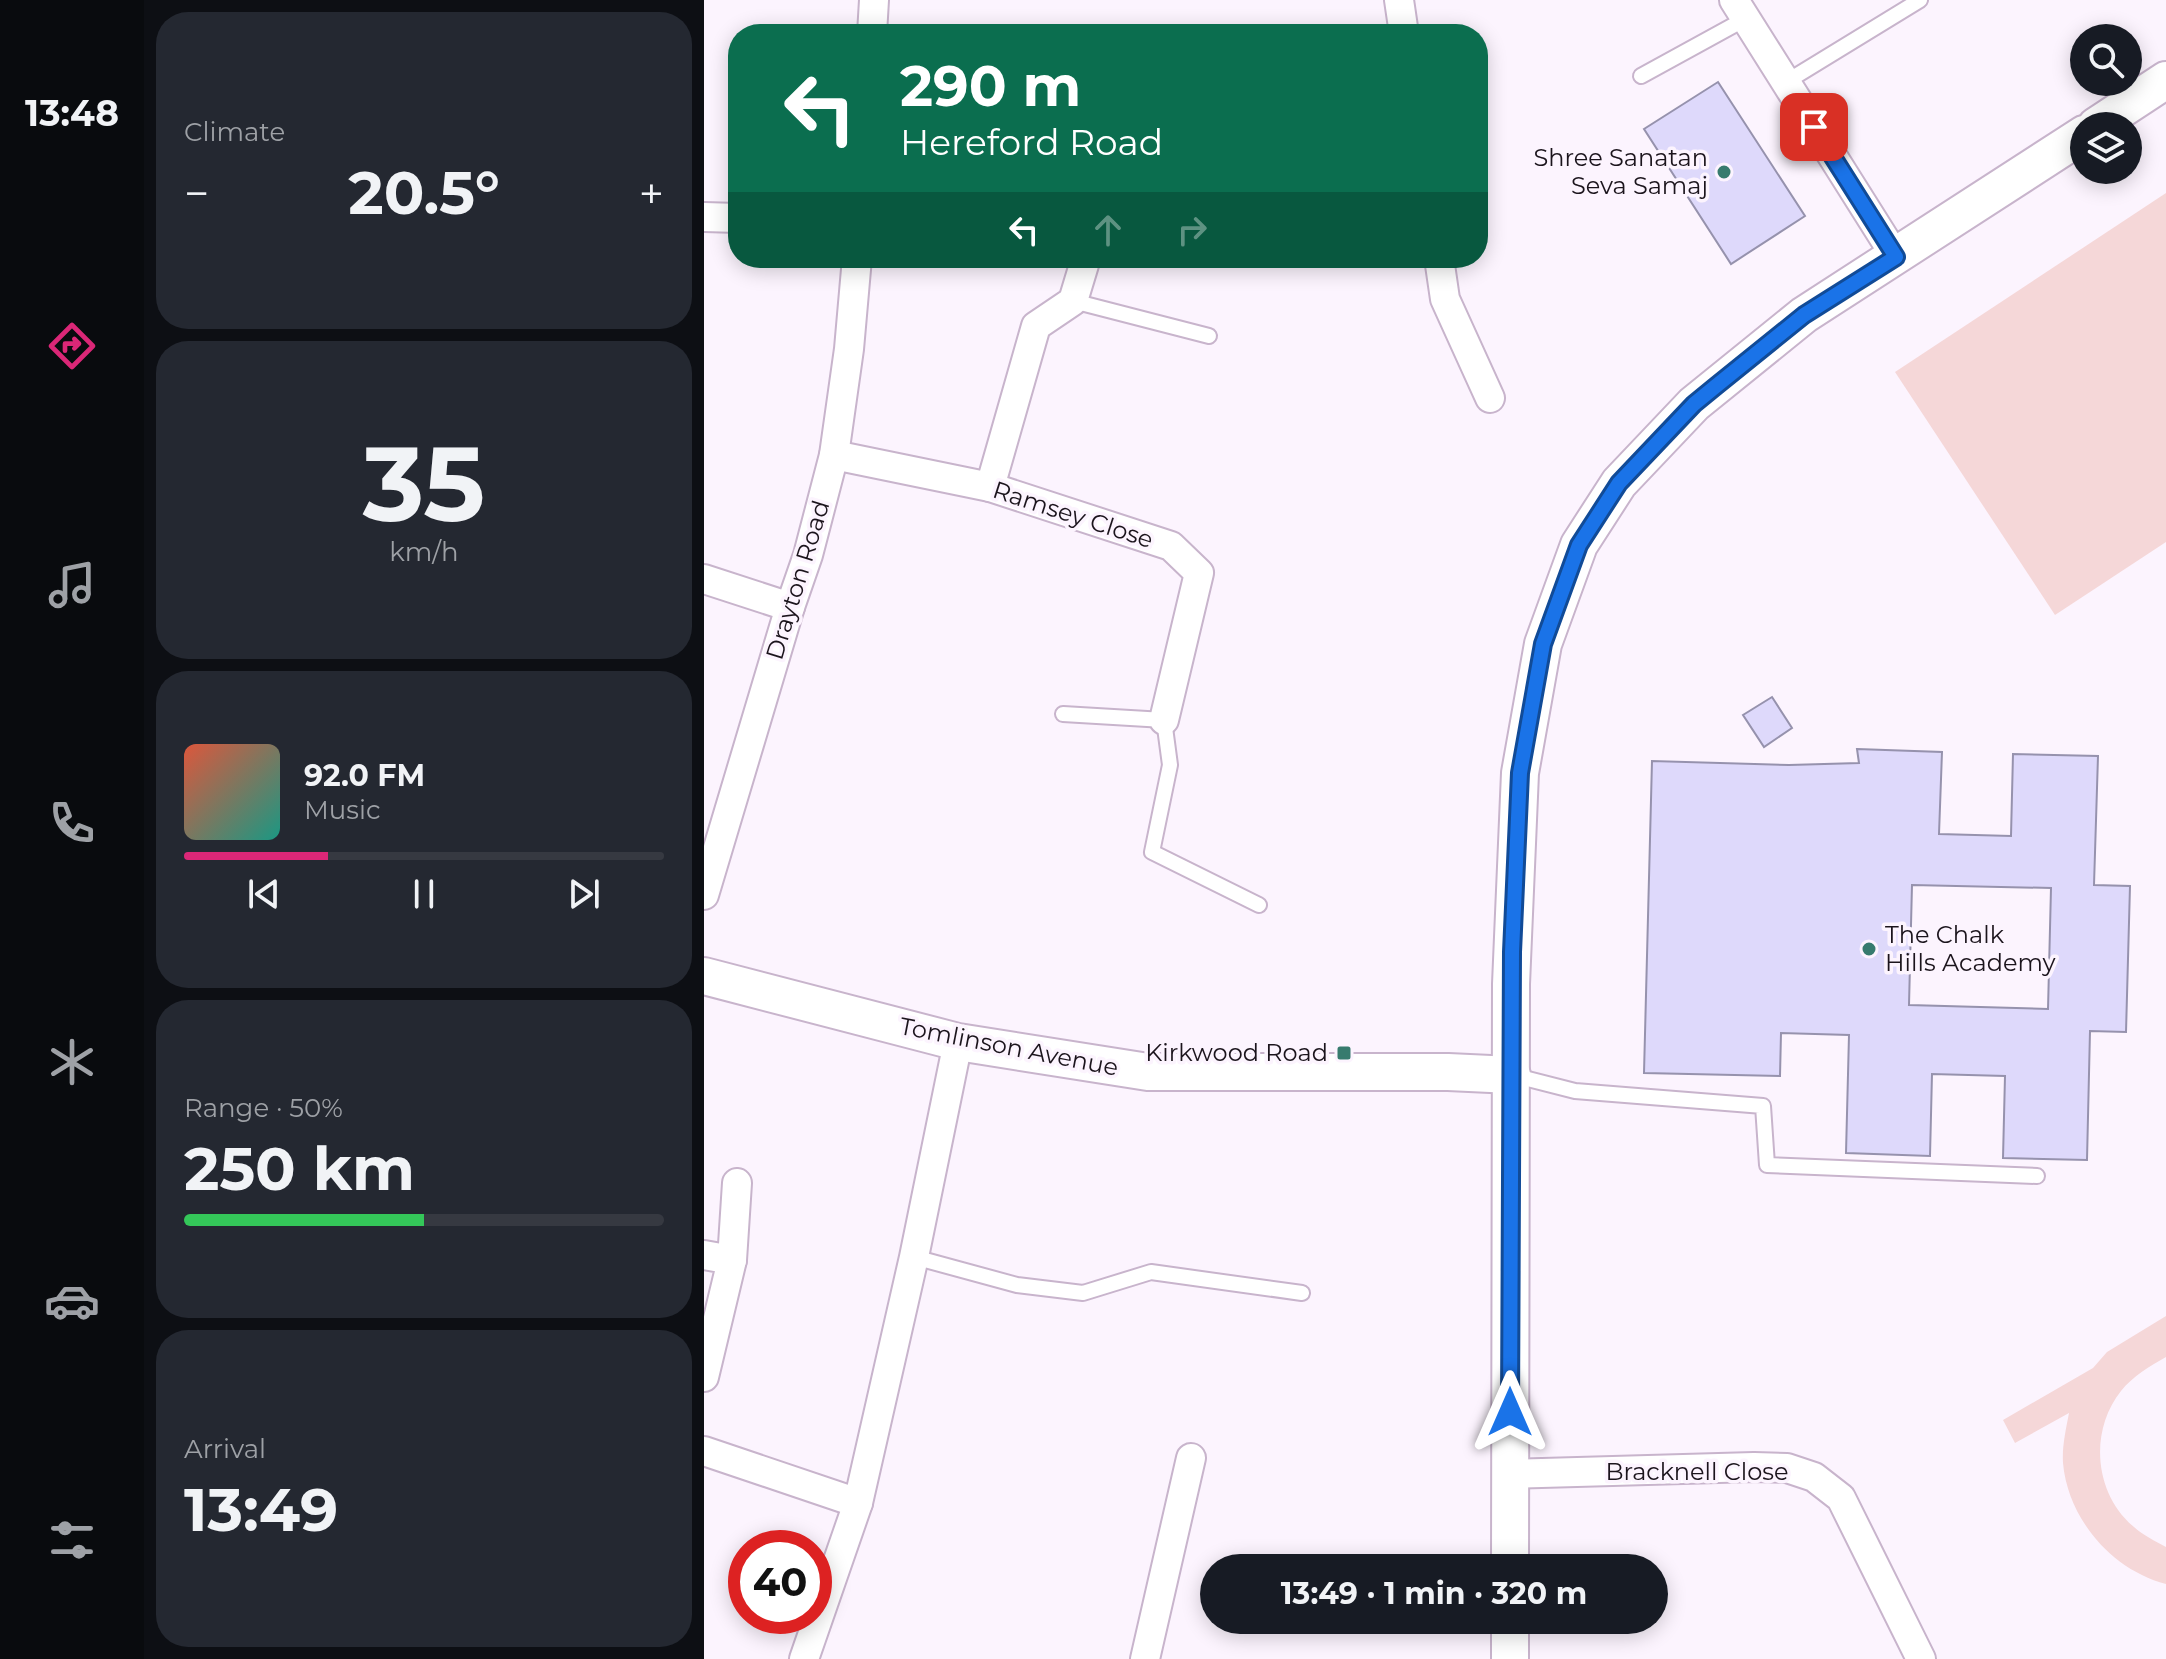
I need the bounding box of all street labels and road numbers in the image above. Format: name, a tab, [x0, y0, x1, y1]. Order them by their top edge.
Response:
street label: Ramsey Close	[989, 475, 1157, 554]
street label: Drayton Road	[760, 497, 835, 663]
street label: Tomlinson Avenue	[897, 1011, 1121, 1082]
street label: Bracknell Close	[1605, 1457, 1789, 1486]

